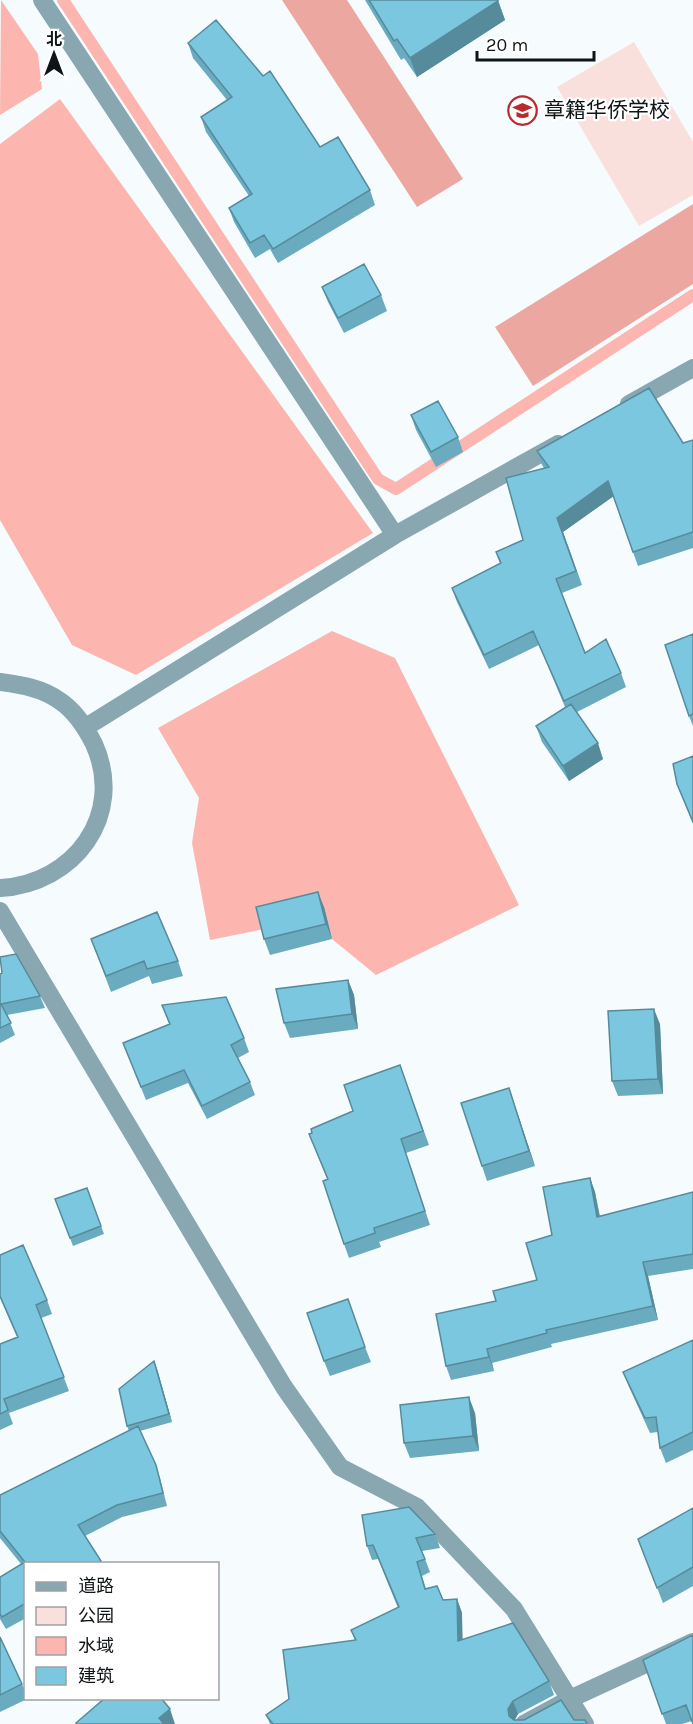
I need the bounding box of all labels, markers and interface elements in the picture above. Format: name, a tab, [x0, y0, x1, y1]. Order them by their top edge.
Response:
north arrow	[24, 24, 84, 84]
scale bar	[477, 24, 594, 62]
text: 北	[46, 30, 62, 49]
text: 20 m	[486, 34, 528, 56]
school or university icon: 章籍华侨学校	[507, 94, 539, 126]
place label: 章籍华侨学校	[544, 98, 670, 122]
legend	[24, 1562, 219, 1700]
text: 道路	[78, 1575, 114, 1597]
text: 公园	[78, 1605, 114, 1627]
text: 水域	[78, 1635, 114, 1657]
text: 建筑	[78, 1665, 114, 1687]

